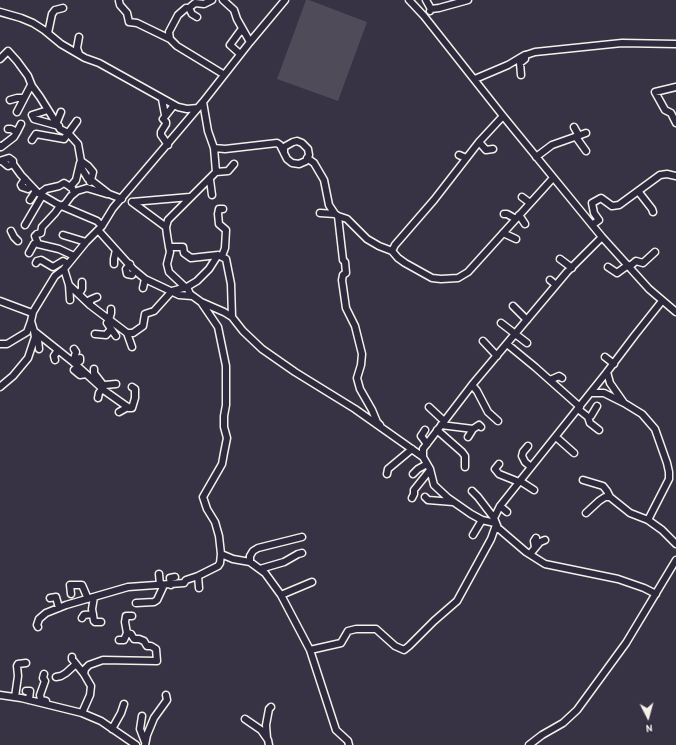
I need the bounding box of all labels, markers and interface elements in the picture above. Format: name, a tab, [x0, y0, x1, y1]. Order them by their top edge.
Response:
north arrow	[628, 697, 668, 737]
text: N	[646, 722, 653, 736]

